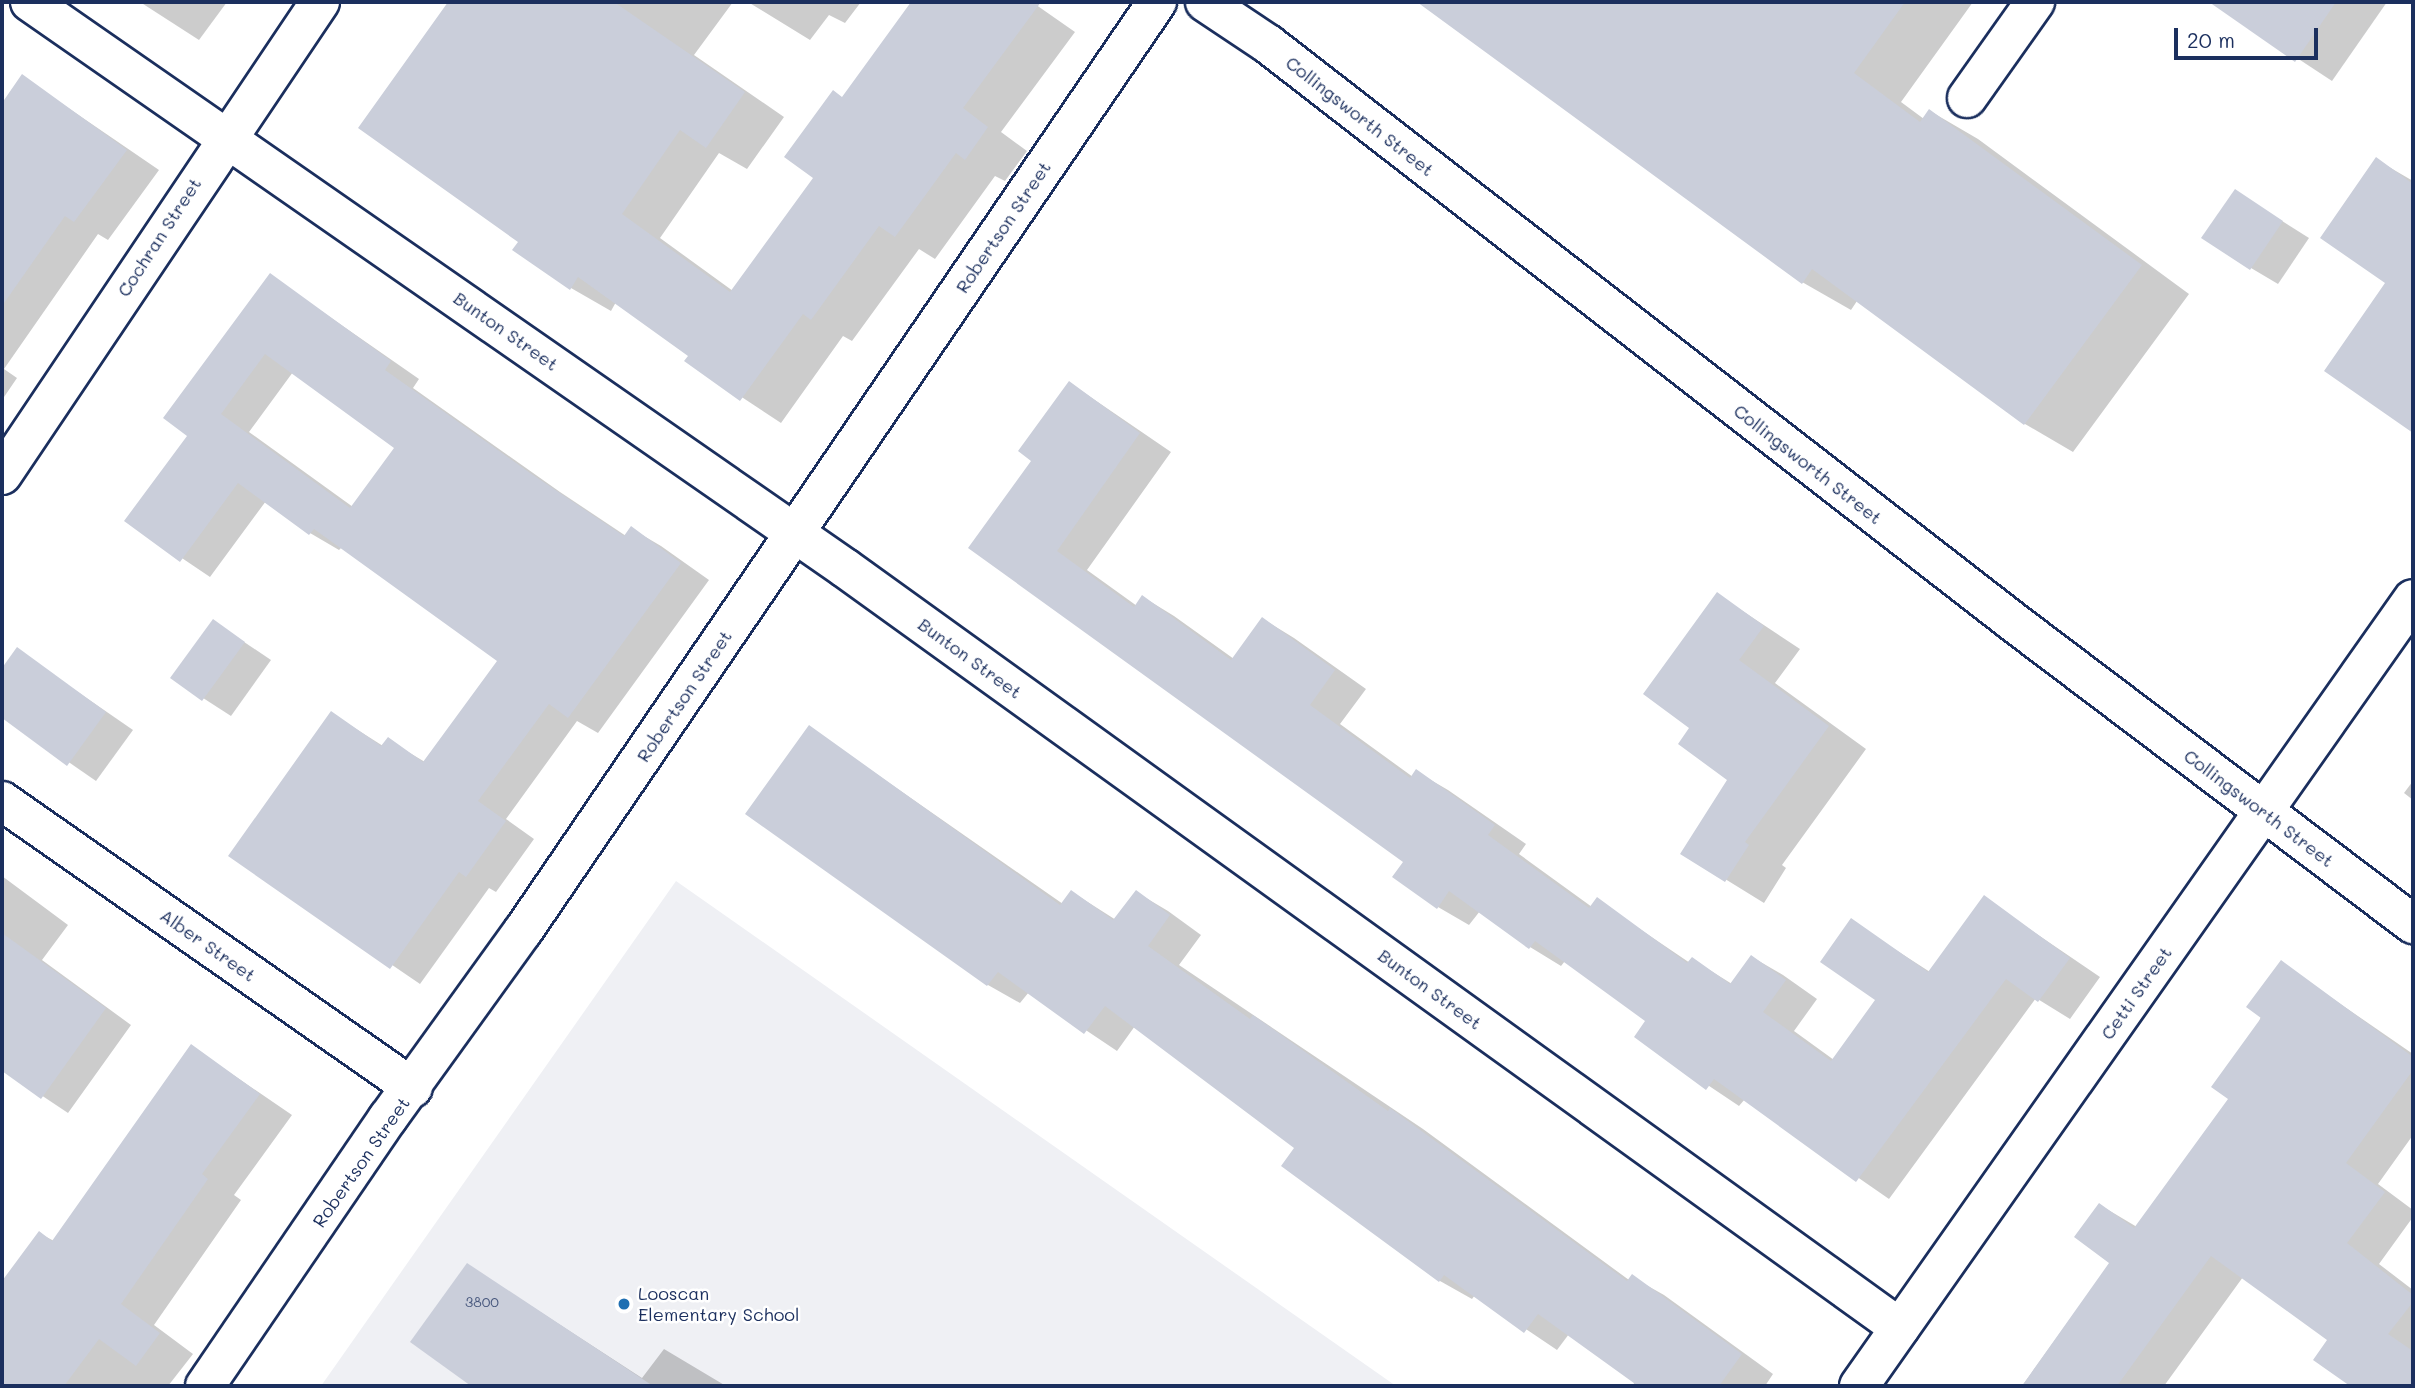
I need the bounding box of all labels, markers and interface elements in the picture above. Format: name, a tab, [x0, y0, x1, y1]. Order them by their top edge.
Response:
scale bar	[2177, 14, 2320, 58]
text: 20 m	[2187, 26, 2235, 53]
street label: Collingsworth Street	[1282, 51, 1438, 181]
street label: Robertson Street	[951, 157, 1055, 297]
street label: Cochran Street	[112, 173, 206, 301]
street label: Bunton Street	[450, 287, 562, 375]
street label: Collingsworth Street	[1730, 399, 1886, 529]
street label: Bunton Street	[914, 613, 1026, 703]
street label: Robertson Street	[632, 626, 736, 766]
street label: Collingsworth Street	[2180, 745, 2338, 871]
street label: Alber Street	[156, 904, 260, 986]
street label: Cetti Street	[2096, 942, 2176, 1044]
street label: Bunton Street	[1374, 944, 1486, 1034]
street label: Robertson Street	[308, 1093, 414, 1231]
place label: Looscan Elementary School	[638, 1283, 799, 1326]
house number: 3800	[465, 1294, 499, 1310]
marker: Looscan Elementary School	[616, 1296, 632, 1312]

